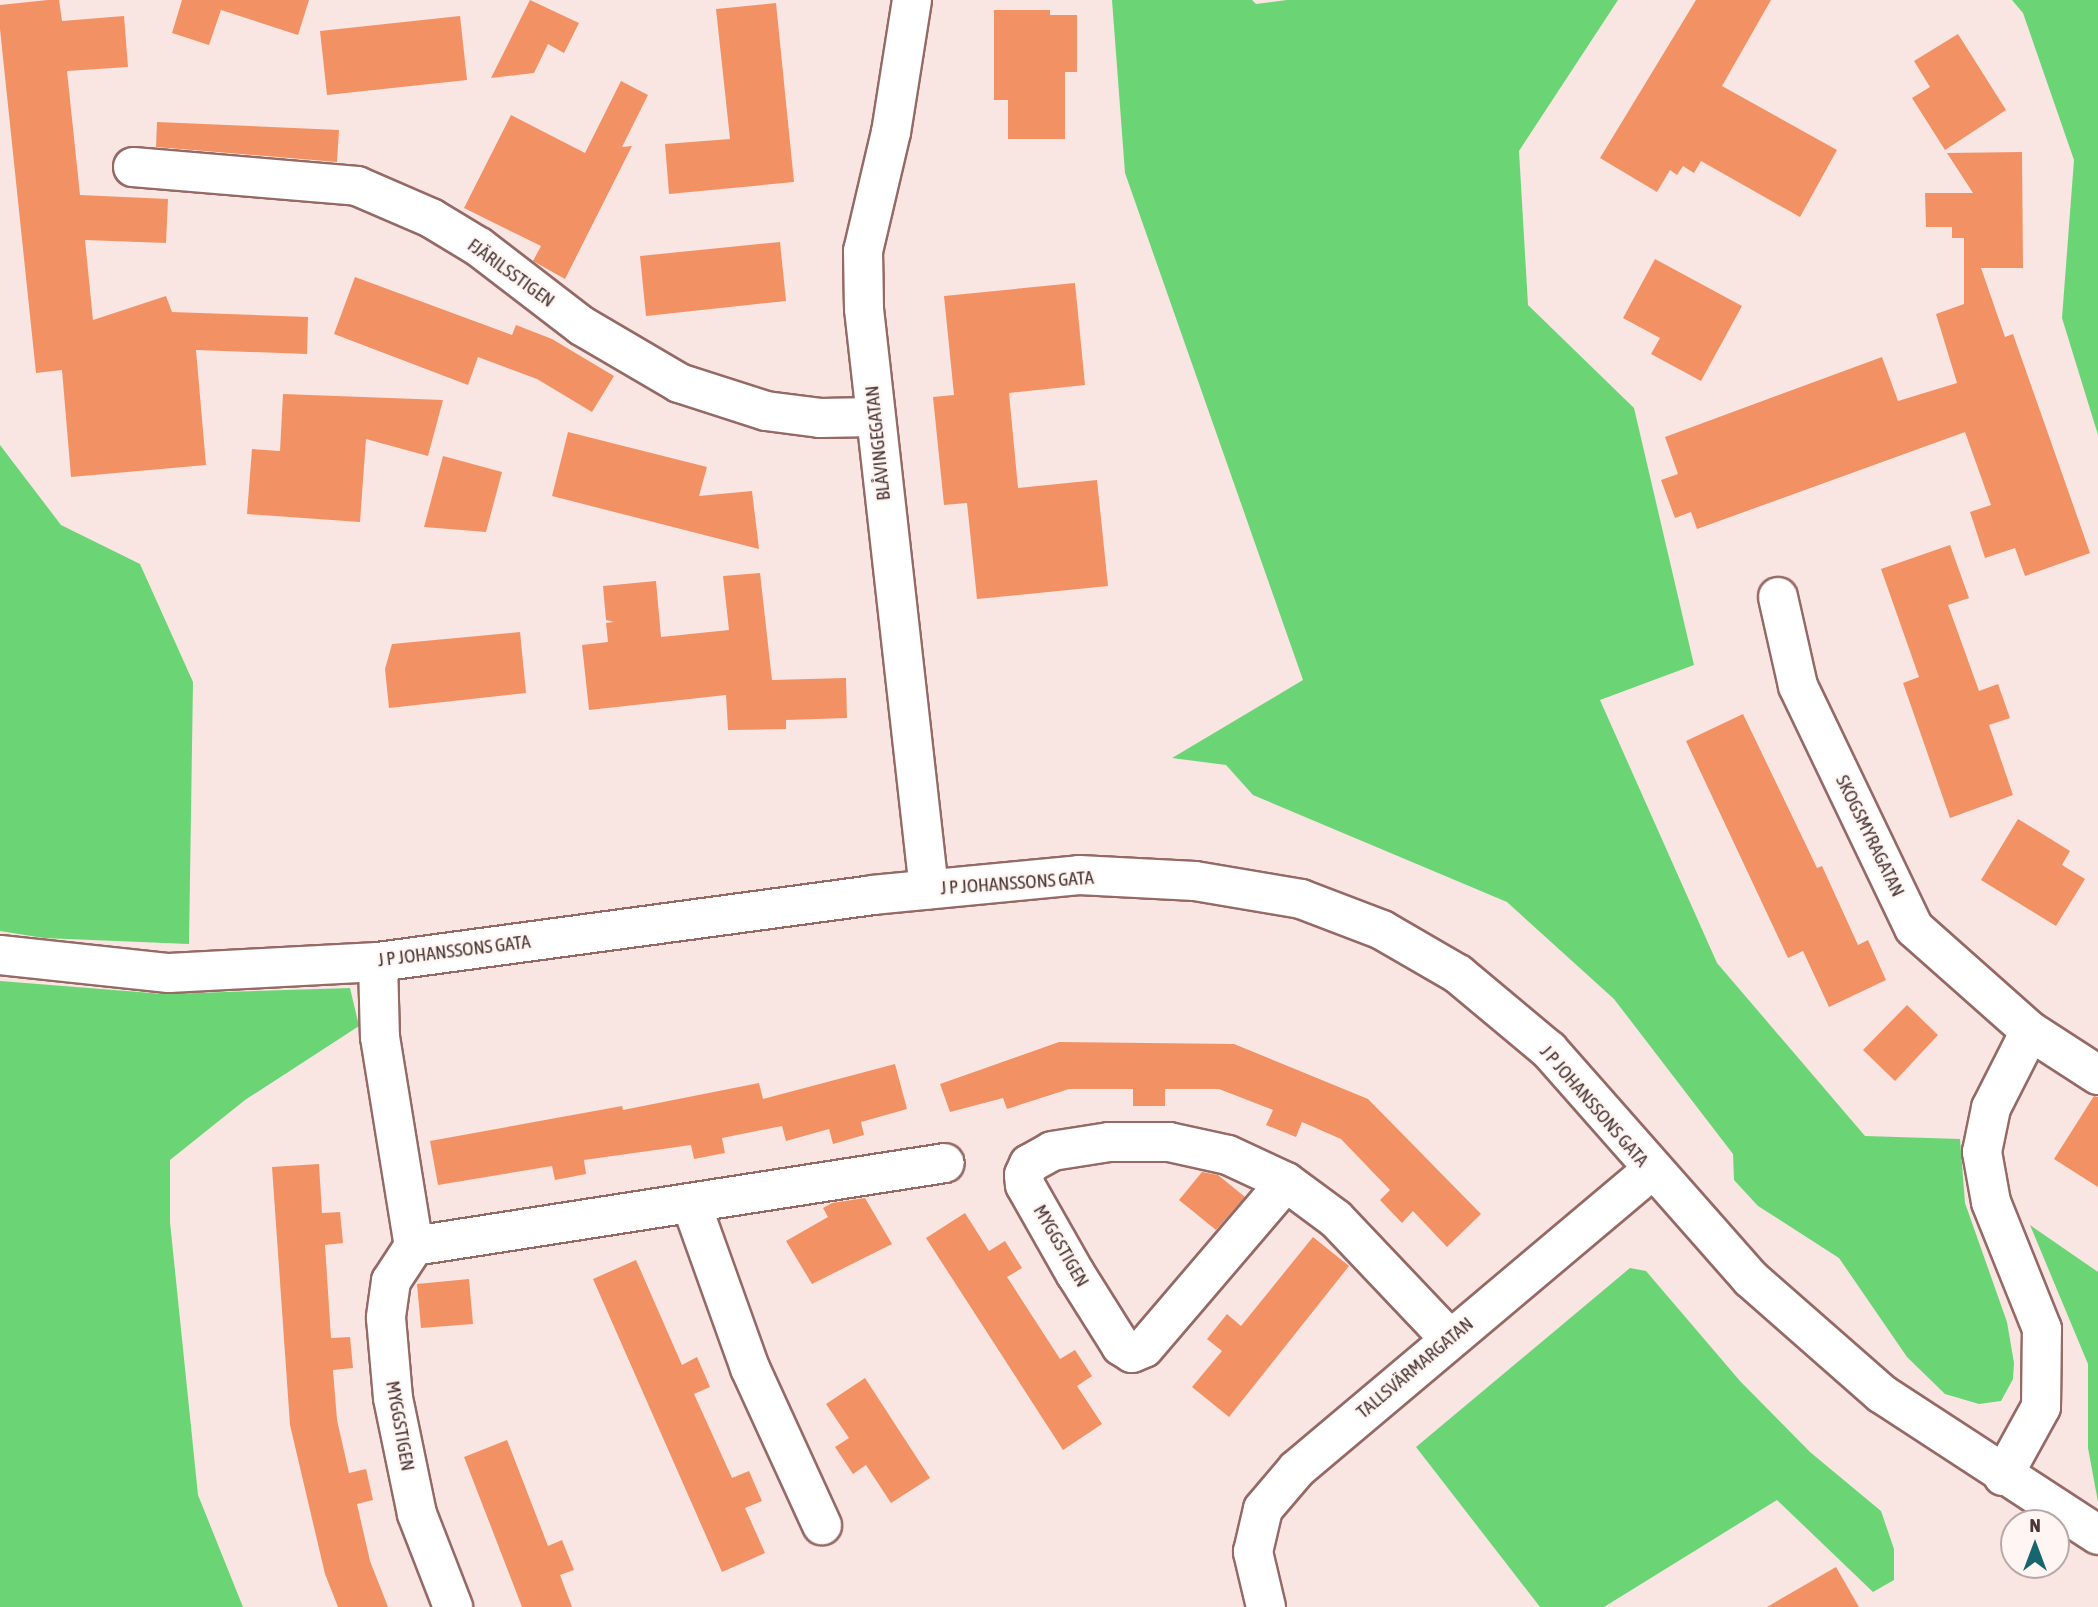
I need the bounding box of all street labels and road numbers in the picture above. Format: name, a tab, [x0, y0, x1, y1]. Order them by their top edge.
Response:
street label: FJÄRILSSTIGEN	[463, 234, 559, 312]
street label: BLÅVINGEGATAN	[861, 384, 895, 502]
street label: SKOGSMYRAGATAN	[1831, 771, 1909, 901]
street label: J P JOHANSSONS GATA	[940, 866, 1094, 900]
street label: J P JOHANSSONS GATA	[376, 930, 532, 972]
street label: J P JOHANSSONS GATA	[1535, 1041, 1653, 1171]
street label: MYGGSTIGEN	[1028, 1201, 1094, 1291]
street label: TALLSVÄRMARGATAN	[1352, 1313, 1478, 1423]
street label: MYGGSTIGEN	[381, 1379, 419, 1473]

